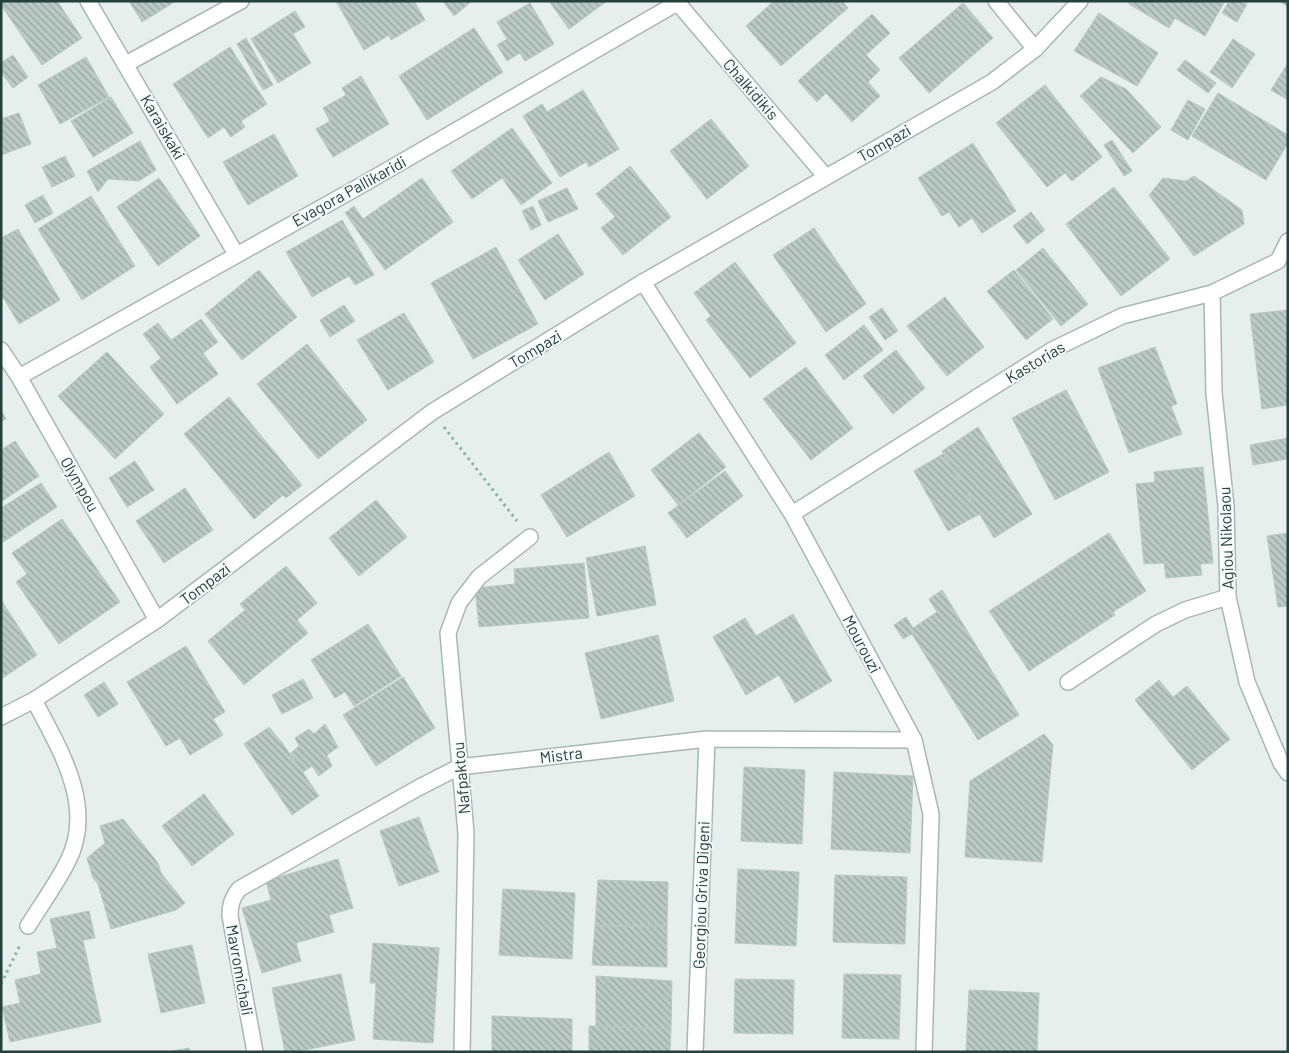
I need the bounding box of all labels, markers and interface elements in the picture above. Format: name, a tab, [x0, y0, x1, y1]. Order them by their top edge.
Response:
street label: Chalkidikis	[720, 54, 783, 123]
street label: Karaiskaki	[137, 91, 190, 163]
street label: Tompazi	[854, 120, 914, 165]
street label: Evagora Pallikaridi	[288, 151, 409, 230]
street label: Tompazi	[505, 325, 565, 372]
street label: Kastorias	[1002, 337, 1068, 387]
street label: Olympou	[57, 453, 104, 515]
street label: Agiou Nikolaou	[1214, 486, 1237, 590]
street label: Tompazi	[176, 559, 234, 609]
street label: Mourouzi	[839, 611, 886, 676]
street label: Nafpaktou	[448, 741, 473, 815]
street label: Mistra	[538, 742, 583, 767]
street label: Georgiou Griva Digeni	[688, 821, 713, 969]
street label: Mavromichali	[223, 923, 258, 1017]

